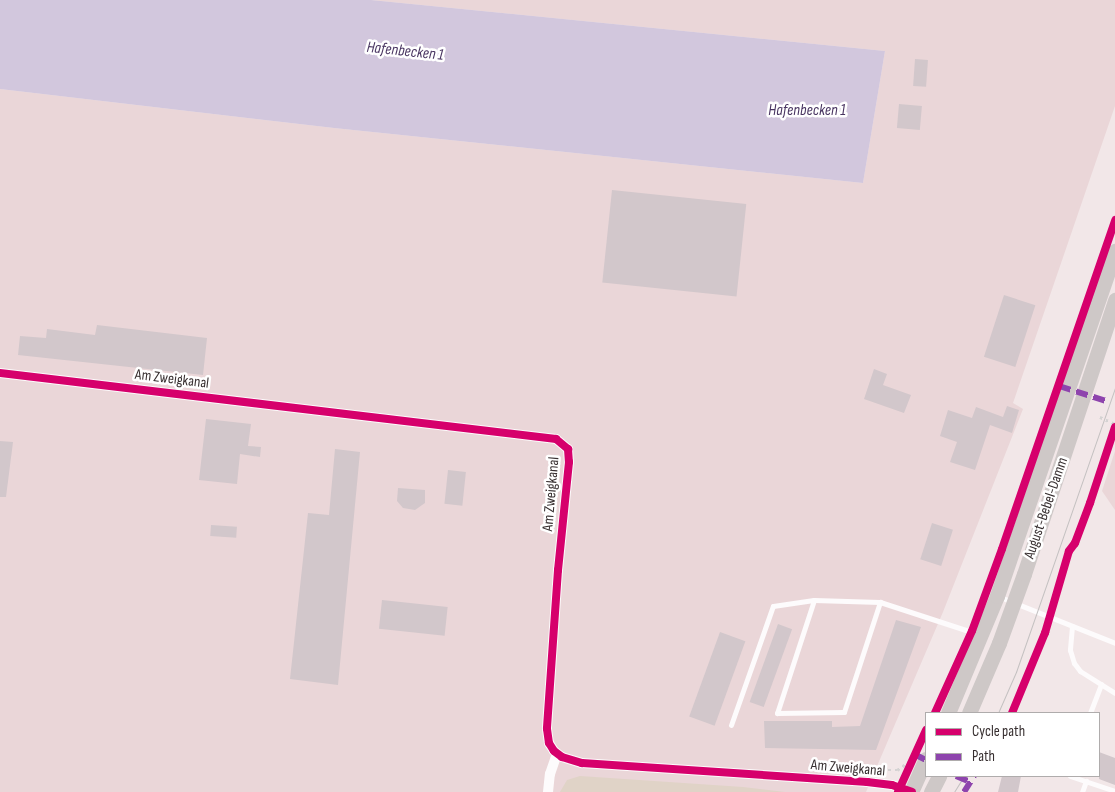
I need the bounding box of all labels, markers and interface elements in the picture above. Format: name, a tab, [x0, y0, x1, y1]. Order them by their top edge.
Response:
water label: Hafenbecken 1	[366, 38, 444, 66]
water label: Hafenbecken 1	[768, 101, 846, 121]
street label: Am Zweigkanal	[134, 366, 210, 392]
street label: August-Bebel-Damm	[1020, 455, 1072, 561]
street label: Am Zweigkanal	[539, 456, 563, 532]
legend	[925, 712, 1100, 777]
text: Cycle path	[972, 722, 1025, 741]
text: Path	[972, 747, 995, 766]
street label: Am Zweigkanal	[810, 756, 886, 780]

